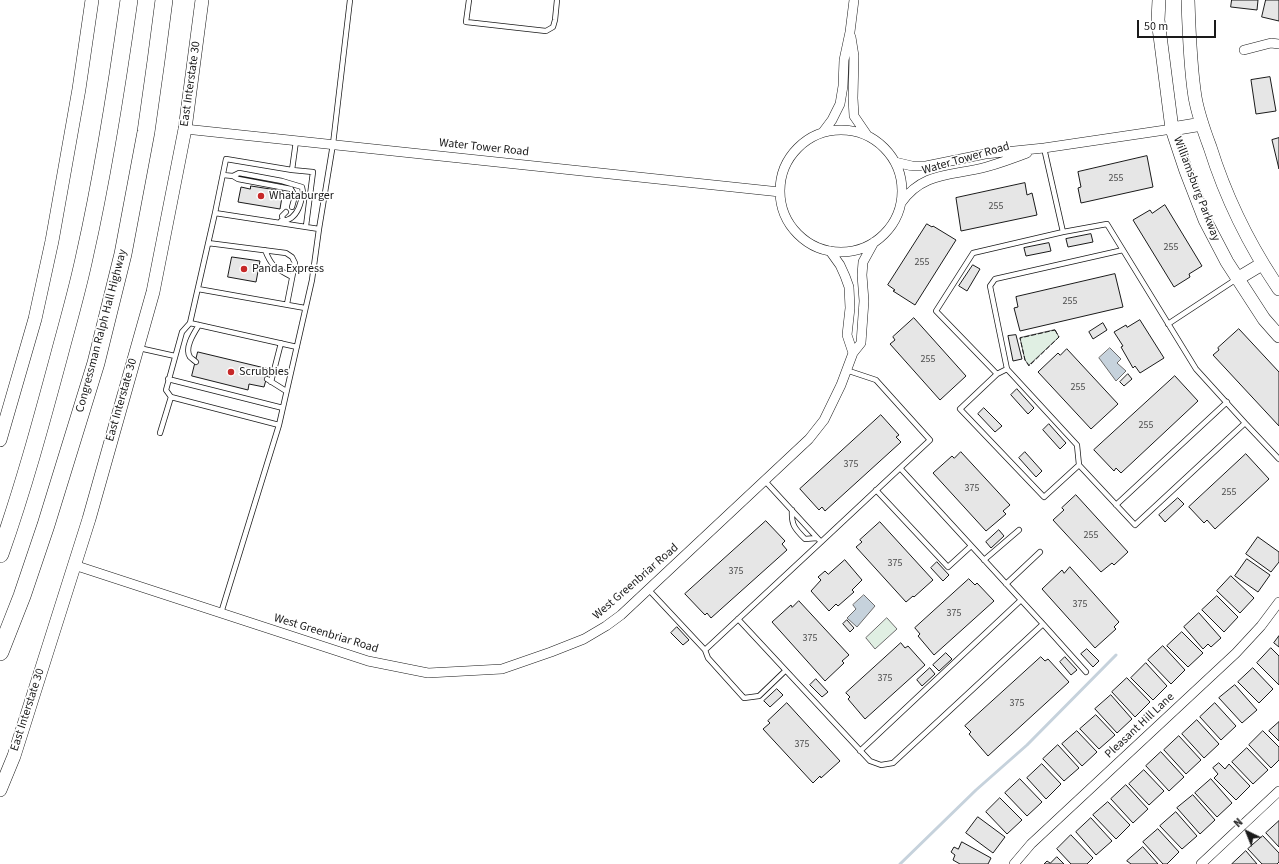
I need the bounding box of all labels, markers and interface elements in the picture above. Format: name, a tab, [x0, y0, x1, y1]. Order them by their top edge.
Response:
scale bar	[1139, 12, 1218, 38]
text: 50 m	[1144, 18, 1168, 35]
street label: East Interstate 30	[178, 40, 204, 128]
street label: Williamsburg Parkway	[1169, 135, 1223, 243]
street label: Water Tower Road	[438, 136, 530, 160]
street label: Water Tower Road	[921, 140, 1011, 178]
house number: 255	[1109, 173, 1123, 185]
place label: Whataburger	[269, 189, 334, 203]
marker: Whataburger	[256, 191, 266, 201]
house number: 255	[989, 201, 1003, 213]
house number: 255	[1164, 242, 1178, 254]
street label: Congressman Ralph Hall Highway	[73, 248, 131, 414]
house number: 255	[915, 257, 929, 269]
place label: Panda Express	[252, 262, 324, 276]
marker: Panda Express	[239, 264, 249, 274]
house number: 255	[1063, 296, 1077, 308]
house number: 255	[921, 354, 935, 366]
street label: East Interstate 30	[103, 357, 141, 443]
place label: Scrubbies	[239, 365, 289, 379]
marker: Scrubbies	[226, 367, 236, 377]
house number: 255	[1071, 382, 1085, 394]
house number: 255	[1139, 420, 1153, 432]
house number: 375	[844, 459, 858, 471]
house number: 375	[965, 483, 979, 495]
house number: 255	[1222, 487, 1236, 499]
house number: 255	[1084, 530, 1098, 542]
street label: West Greenbriar Road	[590, 541, 682, 623]
house number: 375	[888, 558, 902, 570]
house number: 375	[729, 566, 743, 578]
house number: 375	[1073, 599, 1087, 611]
house number: 375	[947, 608, 961, 620]
street label: West Greenbriar Road	[272, 611, 380, 657]
house number: 375	[803, 633, 817, 645]
street label: East Interstate 30	[8, 667, 48, 753]
house number: 375	[878, 673, 892, 685]
street label: Pleasant Hill Lane	[1102, 690, 1178, 762]
house number: 375	[1010, 698, 1024, 710]
house number: 375	[795, 739, 809, 751]
north arrow	[1227, 812, 1267, 852]
text: N	[1231, 815, 1246, 831]

